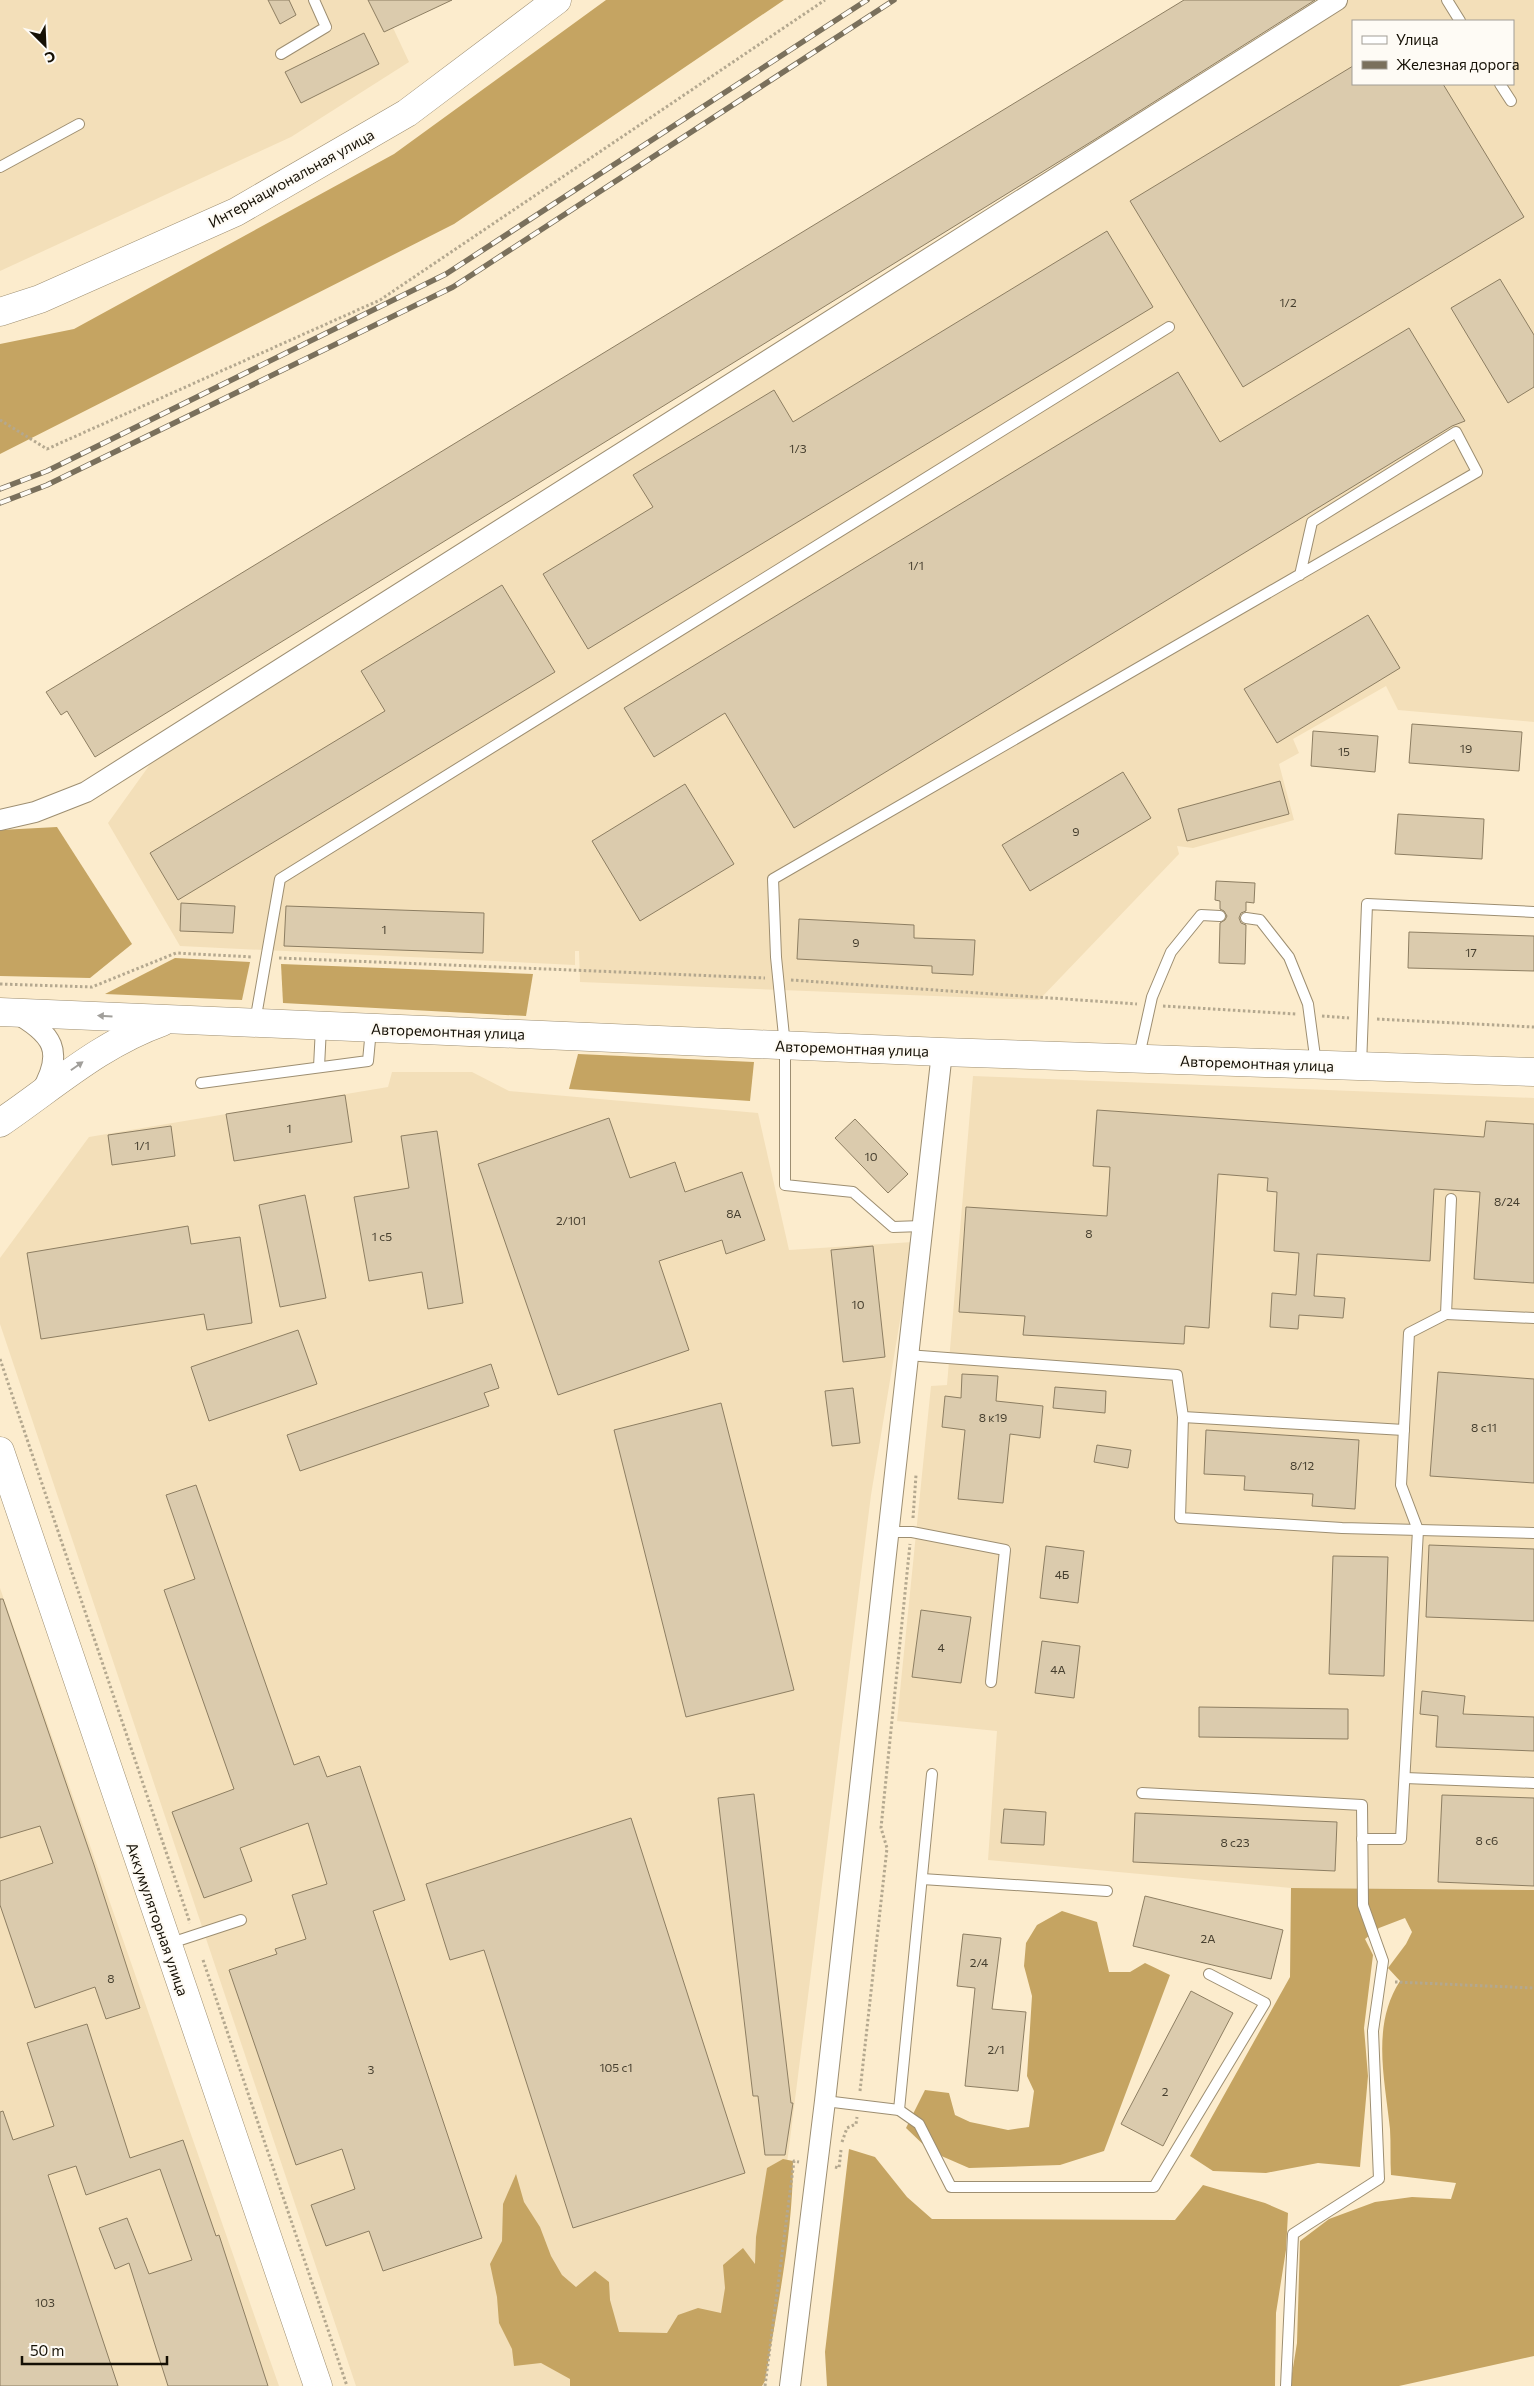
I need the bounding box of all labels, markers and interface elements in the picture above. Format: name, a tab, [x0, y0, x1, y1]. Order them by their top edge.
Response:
north arrow	[20, 20, 70, 70]
legend	[1352, 20, 1514, 85]
text: Улица	[1396, 30, 1438, 48]
text: С	[43, 48, 58, 67]
text: Железная дорога	[1396, 55, 1520, 73]
street label: Интернациональная улица	[205, 125, 377, 231]
house number: 1/2	[1279, 295, 1297, 309]
house number: 1/3	[789, 441, 807, 455]
house number: 1/1	[908, 558, 924, 572]
house number: 19	[1460, 741, 1472, 755]
house number: 15	[1338, 744, 1350, 758]
house number: 9	[1072, 824, 1080, 838]
house number: 1	[381, 922, 387, 936]
house number: 9	[852, 935, 860, 949]
house number: 17	[1465, 945, 1477, 959]
one-way arrow	[96, 1012, 112, 1020]
street label: Авторемонтная улица	[371, 1019, 525, 1043]
street label: Авторемонтная улица	[775, 1036, 929, 1060]
street label: Авторемонтная улица	[1180, 1051, 1334, 1075]
one-way arrow	[71, 1061, 84, 1071]
house number: 1	[286, 1121, 292, 1135]
house number: 1/1	[134, 1138, 150, 1152]
house number: 10	[865, 1149, 878, 1163]
house number: 8/24	[1494, 1194, 1520, 1208]
house number: 8А	[726, 1206, 742, 1220]
house number: 2/101	[556, 1213, 586, 1227]
house number: 8	[1085, 1226, 1093, 1240]
house number: 1 с5	[372, 1229, 392, 1243]
house number: 10	[852, 1297, 865, 1311]
house number: 8 к19	[979, 1410, 1007, 1424]
house number: 8 с11	[1471, 1420, 1497, 1434]
house number: 8/12	[1290, 1458, 1314, 1472]
house number: 4Б	[1055, 1567, 1070, 1581]
house number: 4	[937, 1640, 945, 1654]
house number: 4А	[1050, 1662, 1066, 1676]
house number: 8 с6	[1476, 1833, 1498, 1847]
house number: 8 с23	[1220, 1835, 1250, 1849]
street label: Аккумуляторная улица	[123, 1840, 193, 1998]
house number: 2А	[1201, 1931, 1215, 1945]
house number: 2/4	[970, 1955, 988, 1969]
house number: 8	[107, 1971, 115, 1985]
house number: 2/1	[987, 2042, 1005, 2056]
house number: 105 c1	[599, 2060, 633, 2074]
house number: 3	[368, 2062, 375, 2076]
house number: 2	[1162, 2084, 1169, 2098]
house number: 103	[35, 2295, 55, 2309]
scale bar	[22, 2334, 168, 2366]
text: 50 m	[30, 2341, 64, 2359]

